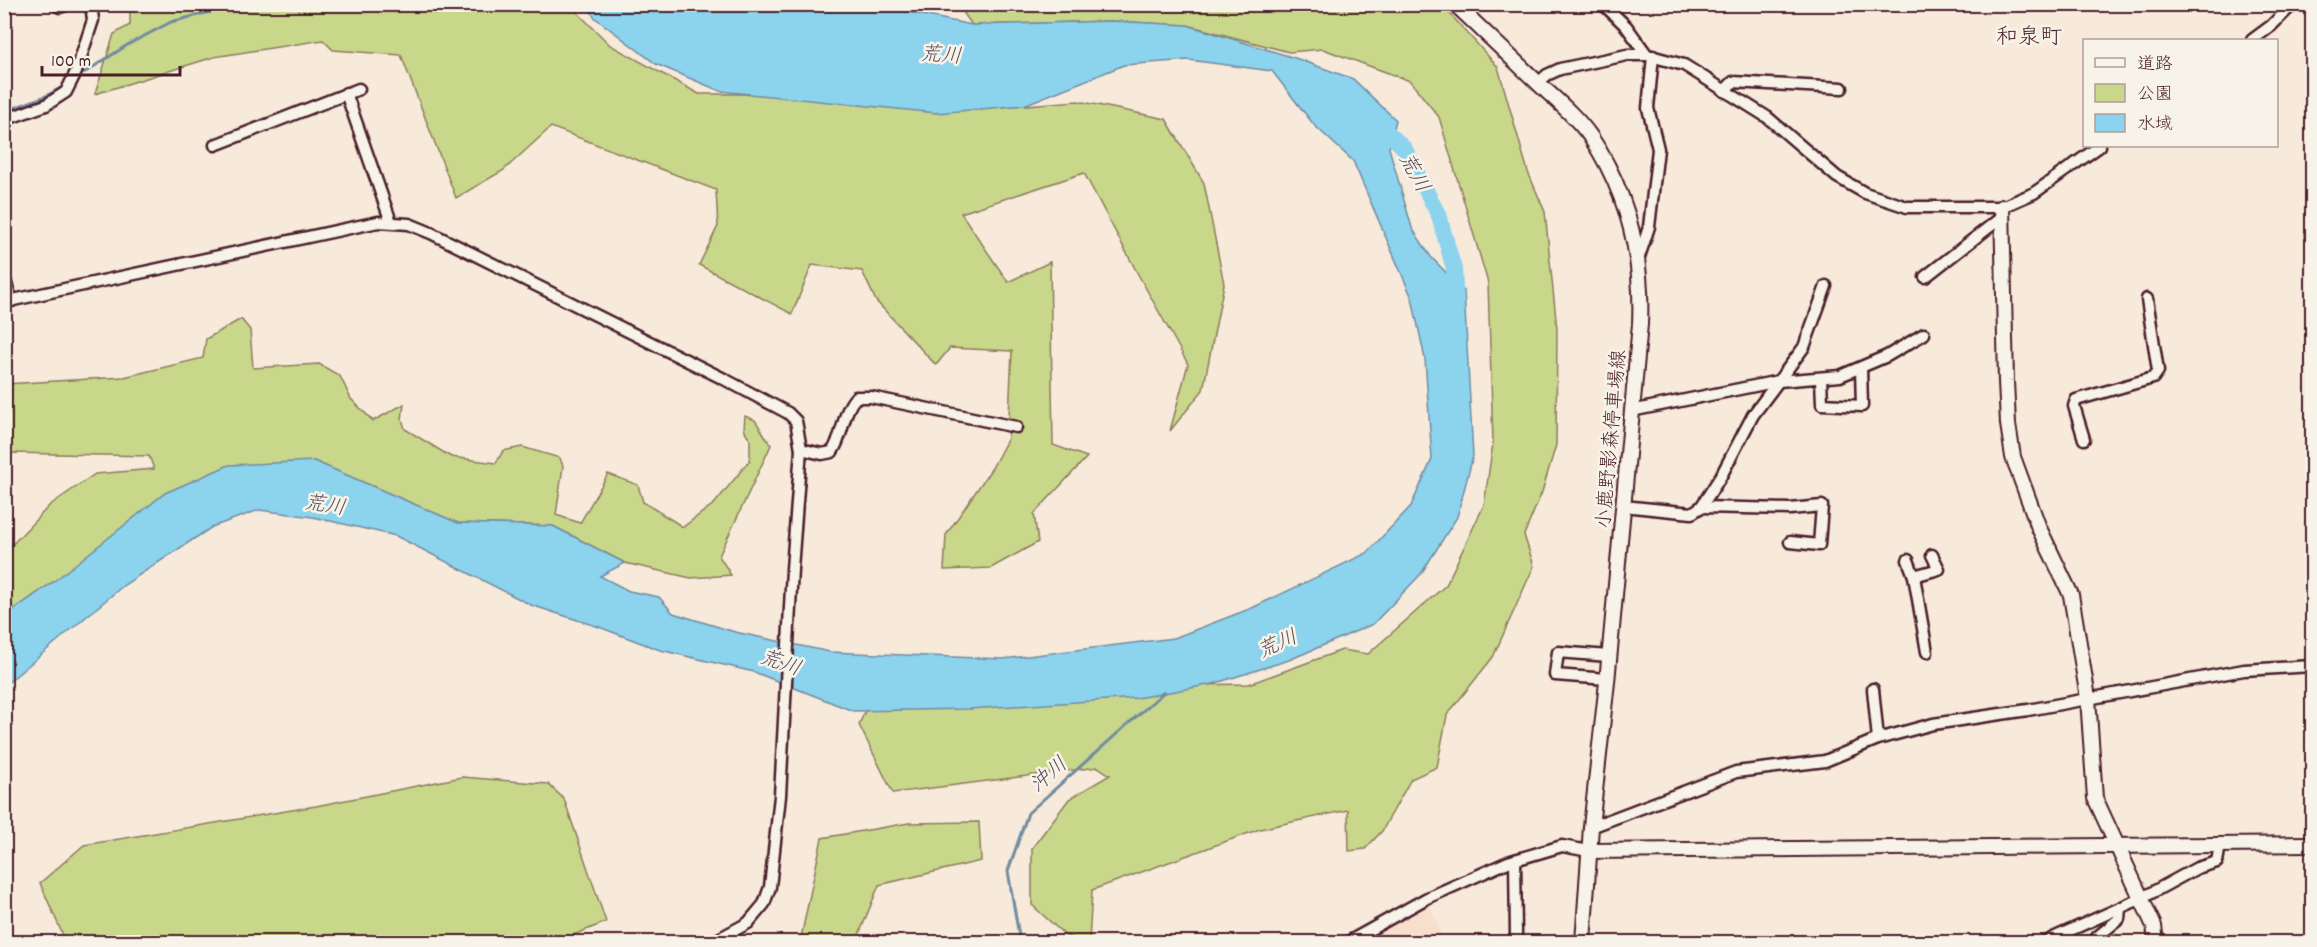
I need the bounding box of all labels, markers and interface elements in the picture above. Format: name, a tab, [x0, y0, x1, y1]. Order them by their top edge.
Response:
district label: 和泉町	[1996, 23, 2062, 54]
scale bar	[42, 39, 180, 77]
legend	[2083, 39, 2278, 147]
water label: 荒川	[919, 41, 963, 73]
text: 100 m	[51, 50, 91, 75]
text: 道路	[2137, 53, 2173, 78]
text: 公園	[2137, 83, 2173, 108]
text: 水域	[2137, 113, 2173, 138]
water label: 荒川	[1389, 148, 1436, 199]
street label: 小鹿野影森停車場線	[1591, 348, 1635, 530]
water label: 荒川	[301, 489, 348, 525]
water label: 荒川	[1253, 623, 1304, 668]
water label: 荒川	[755, 644, 805, 686]
water label: 沖川	[1024, 751, 1076, 801]

